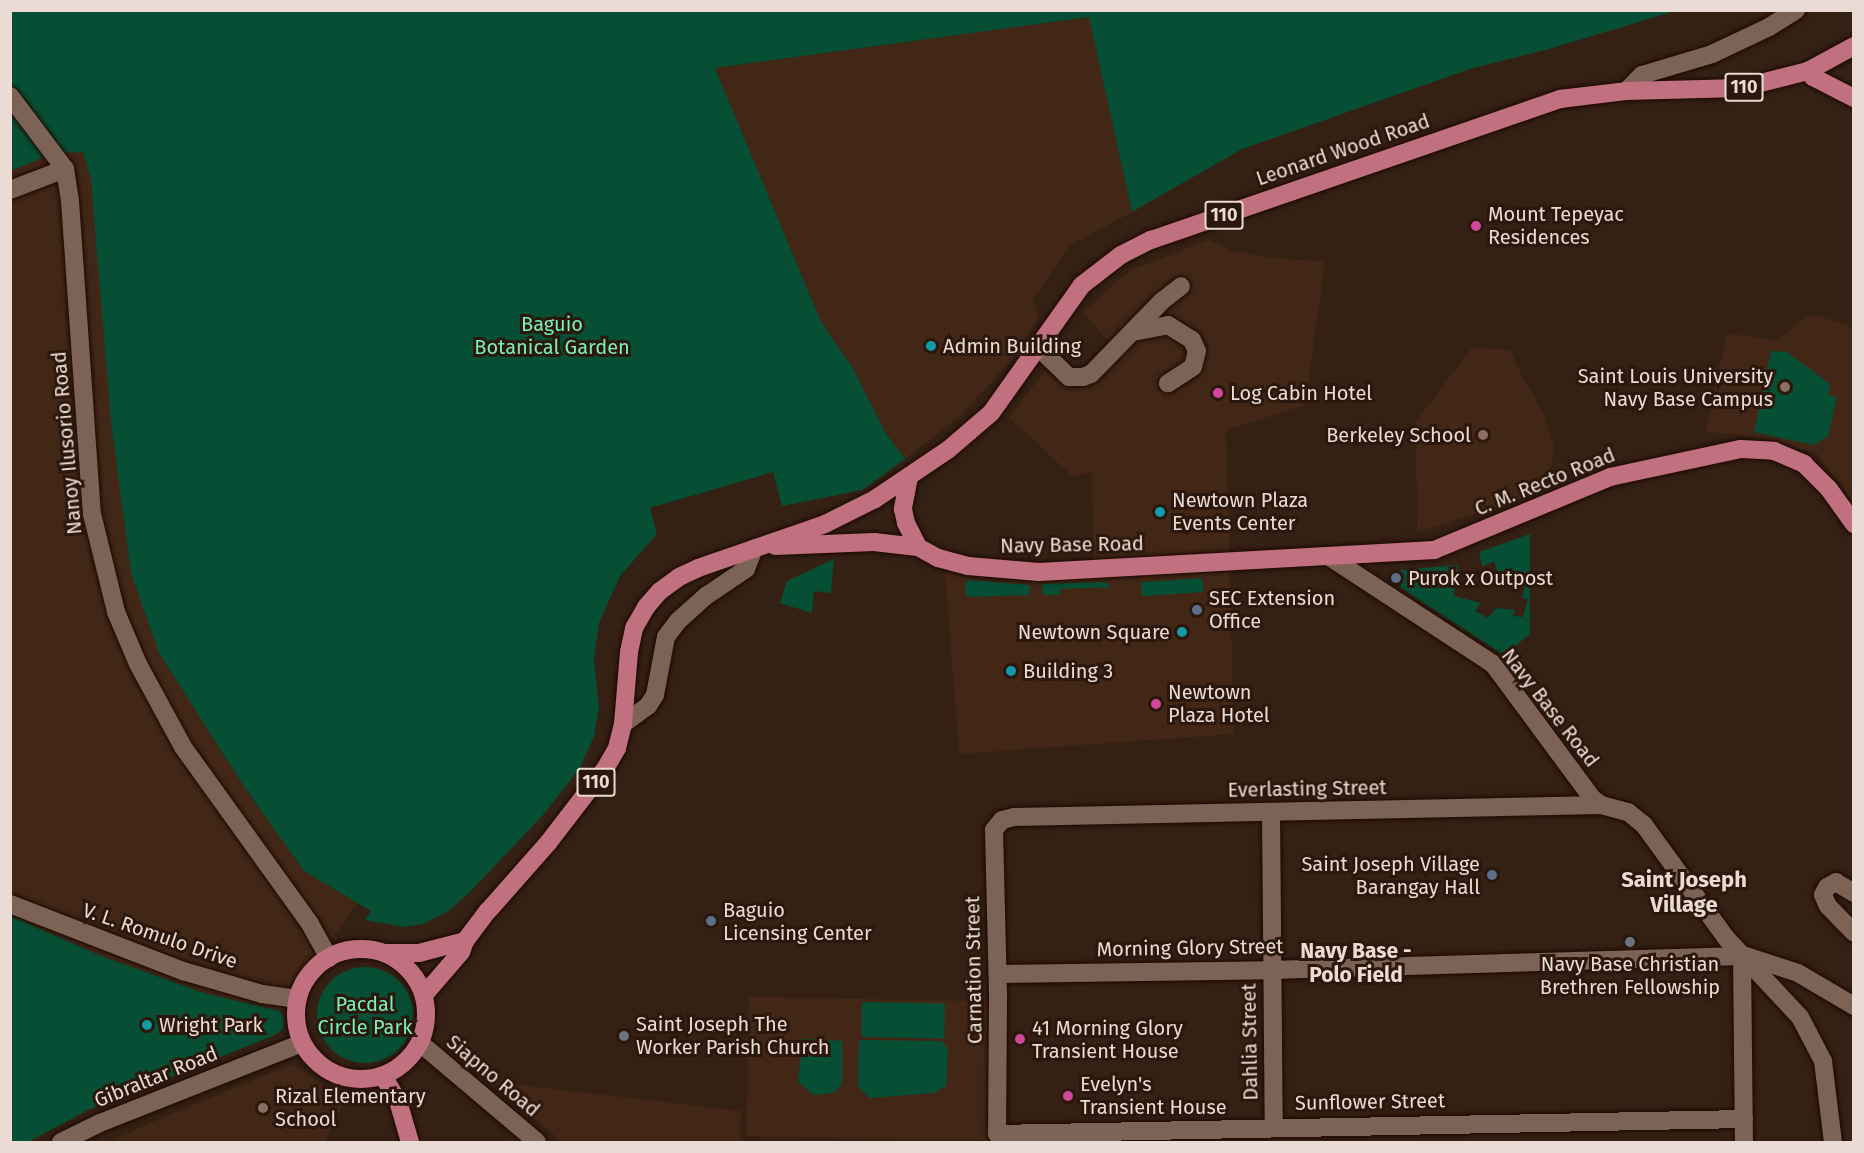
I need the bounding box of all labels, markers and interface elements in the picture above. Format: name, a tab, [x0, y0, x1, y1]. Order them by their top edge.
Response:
road number: 110	[1724, 72, 1764, 102]
street label: Leonard Wood Road	[1253, 109, 1433, 191]
road number: 110	[1204, 200, 1244, 230]
place label: Mount Tepeyac Residences	[1488, 202, 1624, 249]
marker: Mount Tepeyac Residences	[1469, 219, 1483, 233]
park label: Baguio Botanical Garden	[474, 312, 630, 359]
place label: Admin Building	[943, 334, 1081, 358]
marker: Admin Building	[924, 339, 938, 353]
street label: Nanoy Ilusorio Road	[47, 350, 87, 536]
place label: Saint Louis University Navy Base Campus	[1578, 364, 1773, 411]
marker: Saint Louis University Navy Base Campus	[1778, 380, 1792, 394]
place label: Log Cabin Hotel	[1230, 381, 1372, 405]
marker: Log Cabin Hotel	[1211, 386, 1225, 400]
place label: Berkeley School	[1326, 423, 1471, 447]
marker: Berkeley School	[1476, 428, 1490, 442]
street label: C. M. Recto Road	[1471, 443, 1619, 521]
place label: Newtown Plaza Events Center	[1172, 488, 1308, 535]
marker: Newtown Plaza Events Center	[1153, 505, 1167, 519]
street label: Navy Base Road	[1000, 532, 1144, 558]
place label: Purok x Outpost	[1408, 566, 1553, 590]
marker: Purok x Outpost	[1389, 571, 1403, 585]
place label: SEC Extension Office	[1209, 586, 1335, 633]
marker: SEC Extension Office	[1190, 603, 1204, 617]
place label: Newtown Square	[1018, 620, 1170, 644]
marker: Newtown Square	[1175, 625, 1189, 639]
street label: Navy Base Road	[1496, 644, 1604, 772]
place label: Building 3	[1023, 659, 1113, 683]
marker: Building 3	[1004, 664, 1018, 678]
place label: Newtown Plaza Hotel	[1168, 680, 1270, 727]
marker: Newtown Plaza Hotel	[1149, 697, 1163, 711]
road number: 110	[576, 767, 616, 797]
street label: Everlasting Street	[1227, 776, 1387, 802]
place label: Saint Joseph Village Barangay Hall	[1301, 852, 1480, 899]
district label: Saint Joseph Village	[1621, 866, 1747, 918]
marker: Saint Joseph Village Barangay Hall	[1485, 868, 1499, 882]
street label: Carnation Street	[961, 896, 987, 1044]
street label: V. L. Romulo Drive	[79, 898, 241, 974]
place label: Baguio Licensing Center	[723, 898, 872, 945]
marker: Baguio Licensing Center	[704, 914, 718, 928]
street label: Morning Glory Street	[1096, 934, 1284, 962]
marker: Navy Base Christian Brethren Fellowship	[1623, 935, 1637, 949]
district label: Navy Base - Polo Field	[1300, 938, 1412, 988]
place label: Navy Base Christian Brethren Fellowship	[1540, 952, 1720, 999]
street label: Dahlia Street	[1237, 983, 1263, 1101]
park label: Pacdal Circle Park	[318, 992, 412, 1039]
place label: Saint Joseph The Worker Parish Church	[636, 1012, 830, 1059]
place label: Wright Park	[159, 1013, 263, 1037]
place label: 41 Morning Glory Transient House	[1032, 1016, 1183, 1063]
marker: Wright Park	[140, 1018, 154, 1032]
marker: Saint Joseph The Worker Parish Church	[617, 1029, 631, 1043]
street label: Siapno Road	[442, 1030, 544, 1122]
marker: 41 Morning Glory Transient House	[1013, 1032, 1027, 1046]
street label: Gibraltar Road	[91, 1041, 221, 1113]
place label: Evelyn's Transient House	[1080, 1072, 1227, 1119]
place label: Rizal Elementary School	[275, 1084, 426, 1131]
marker: Evelyn's Transient House	[1061, 1089, 1075, 1103]
street label: Sunflower Street	[1295, 1089, 1445, 1115]
marker: Rizal Elementary School	[256, 1101, 270, 1115]

